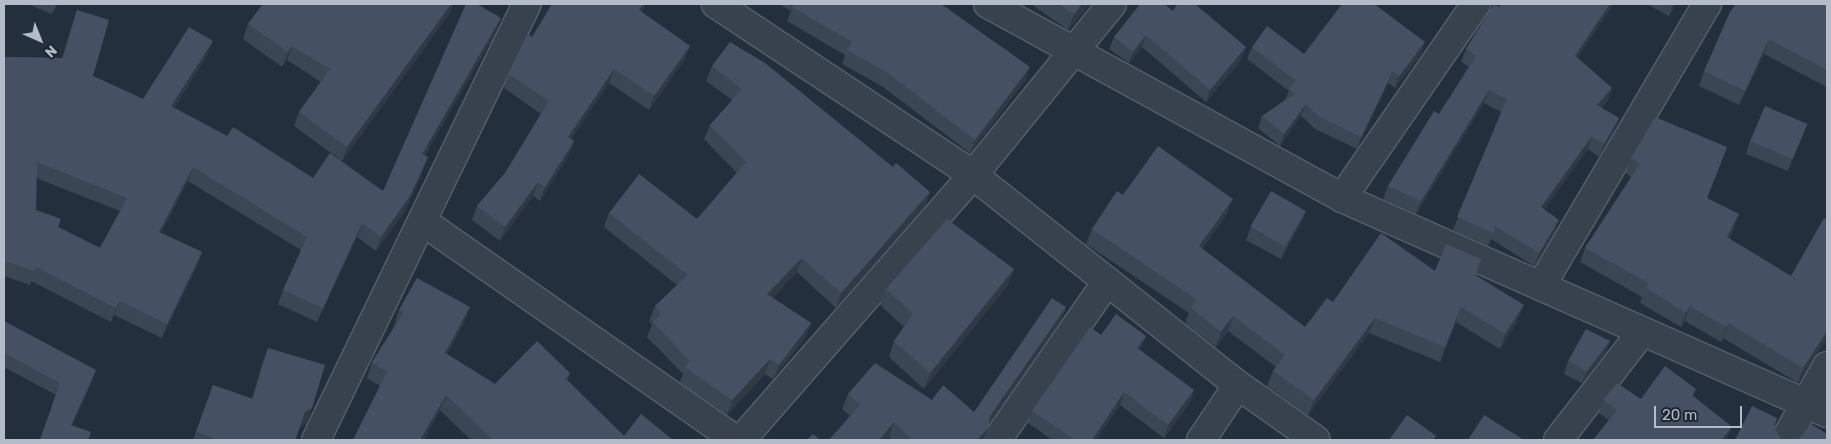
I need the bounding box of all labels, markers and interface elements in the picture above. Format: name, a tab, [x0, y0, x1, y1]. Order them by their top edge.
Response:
north arrow	[15, 15, 65, 65]
text: N	[41, 42, 60, 61]
scale bar	[1656, 396, 1744, 428]
text: 20 m	[1662, 406, 1697, 424]

